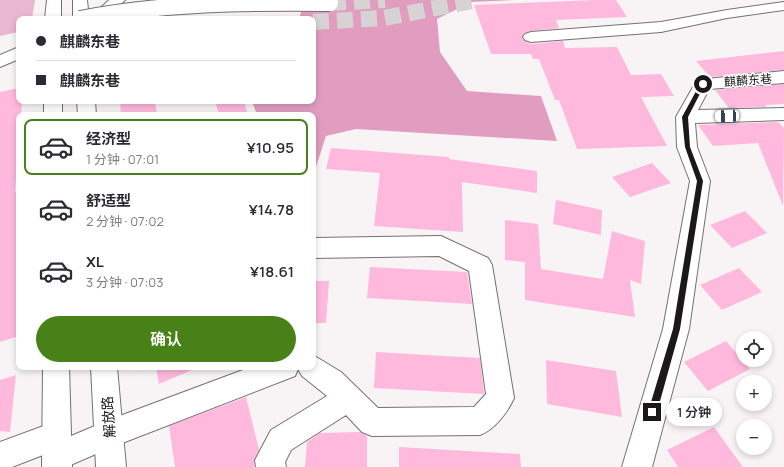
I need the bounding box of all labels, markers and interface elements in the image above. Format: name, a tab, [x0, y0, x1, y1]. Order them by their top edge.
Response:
text: 麒麟东巷	[60, 31, 120, 52]
text: 麒麟东巷	[60, 70, 120, 91]
street label: 麒麟东巷	[723, 70, 773, 90]
route start	[694, 75, 712, 93]
car	[715, 110, 739, 122]
text: 经济型	[86, 128, 131, 149]
icon: car	[38, 129, 74, 165]
text: ¥10.95	[247, 137, 294, 158]
text: 1 分钟 · 07:01	[86, 150, 159, 168]
text: 舒适型	[86, 190, 131, 211]
icon: car	[38, 191, 74, 227]
text: ¥14.78	[249, 199, 294, 220]
text: 2 分钟 · 07:02	[86, 212, 164, 230]
text: XL	[86, 251, 104, 272]
icon: car	[38, 253, 74, 289]
text: ¥18.61	[250, 261, 294, 282]
text: 3 分钟 · 07:03	[86, 273, 163, 291]
button: 确认	[36, 316, 296, 362]
map controls	[736, 331, 772, 455]
button: locate	[736, 331, 772, 367]
button: +	[736, 375, 772, 411]
street label: 解放路	[97, 395, 119, 439]
callout: 1 分钟	[666, 398, 722, 426]
route end	[643, 403, 661, 421]
text: 1 分钟	[677, 403, 711, 421]
button: −	[736, 419, 772, 455]

